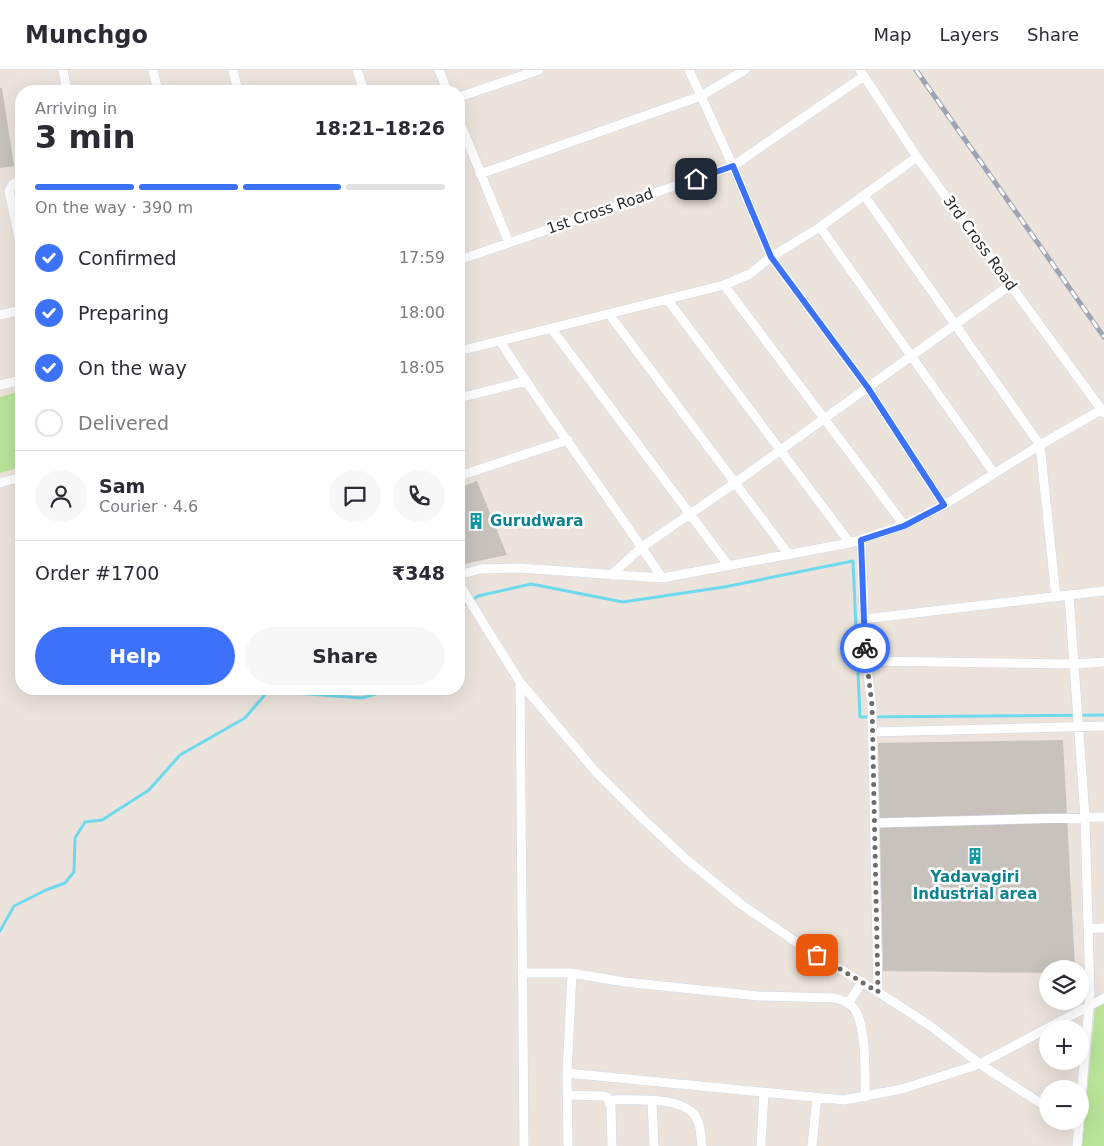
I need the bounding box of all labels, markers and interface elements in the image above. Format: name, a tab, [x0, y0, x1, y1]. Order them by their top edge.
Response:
text: Munchgo	[25, 21, 148, 49]
text: Map	[873, 24, 911, 45]
text: Layers	[939, 24, 999, 45]
text: Share	[1027, 24, 1079, 45]
text: Arriving in	[35, 99, 117, 118]
text: 18:21–18:26	[315, 117, 445, 139]
text: 3 min	[35, 118, 136, 156]
pin	[675, 158, 717, 200]
icon: home	[682, 165, 710, 193]
street label: 1st Cross Road	[544, 184, 656, 238]
street label: 3rd Cross Road	[939, 192, 1021, 294]
text: On the way · 390 m	[35, 198, 193, 217]
icon: check	[35, 244, 63, 272]
text: Confirmed	[78, 247, 177, 269]
text: 17:59	[399, 248, 445, 267]
icon: check	[35, 299, 63, 327]
text: Preparing	[78, 302, 169, 324]
text: 18:00	[399, 303, 445, 322]
icon: check	[35, 354, 63, 382]
text: On the way	[78, 357, 187, 379]
text: 18:05	[399, 358, 445, 377]
text: Delivered	[78, 412, 169, 434]
button: person	[35, 470, 87, 522]
button: chat	[329, 470, 381, 522]
button: phone	[393, 470, 445, 522]
text: Sam	[99, 475, 145, 497]
text: Courier · 4.6	[99, 497, 198, 516]
building icon: Gurudwara	[466, 511, 486, 531]
place label: Gurudwara	[490, 512, 583, 530]
text: Order #1700	[35, 562, 159, 584]
text: ₹348	[392, 562, 445, 584]
courier	[840, 623, 890, 673]
button: Help	[35, 627, 235, 685]
button: Share	[245, 627, 445, 685]
icon: bike	[851, 634, 879, 662]
building icon: Yadavagiri Industrial area	[965, 846, 985, 866]
place label: Yadavagiri Industrial area	[913, 868, 1037, 903]
pin	[796, 934, 838, 976]
icon: bag	[803, 941, 831, 969]
map controls	[1039, 960, 1089, 1130]
button: layers	[1039, 960, 1089, 1010]
button: +	[1039, 1020, 1089, 1070]
button: −	[1039, 1080, 1089, 1130]

